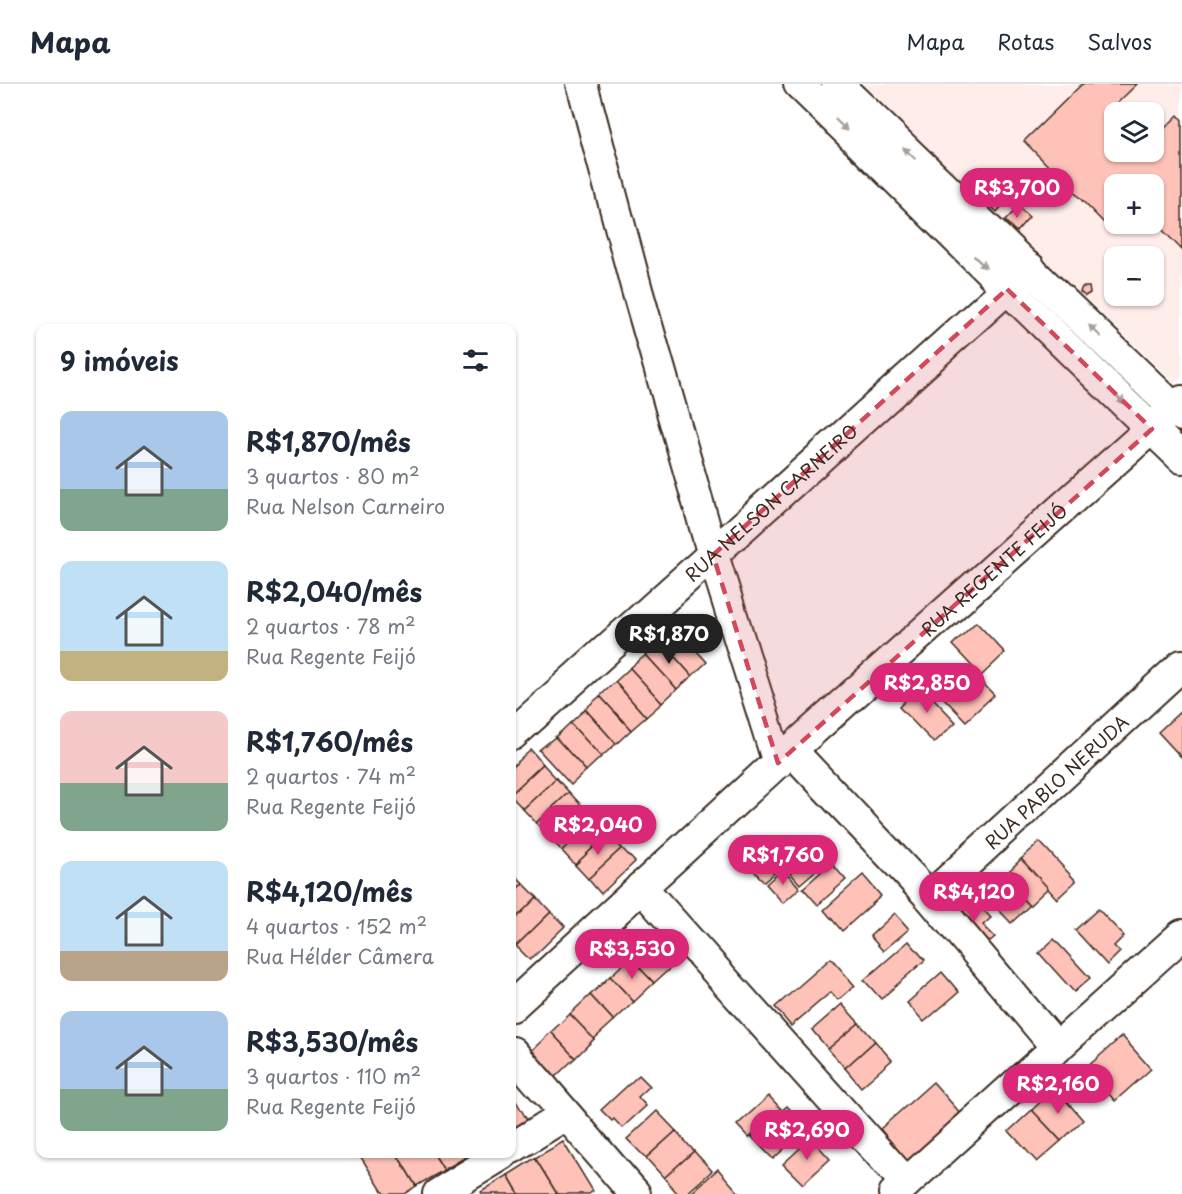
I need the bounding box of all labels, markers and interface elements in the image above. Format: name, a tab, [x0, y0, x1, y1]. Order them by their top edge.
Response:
text: Mapa	[30, 20, 111, 63]
text: Mapa	[907, 25, 964, 57]
text: Rotas	[997, 25, 1054, 57]
text: Salvos	[1087, 25, 1152, 57]
map controls	[1104, 102, 1164, 306]
button: layers	[1104, 102, 1164, 162]
one-way arrow	[834, 117, 848, 131]
one-way arrow	[902, 146, 916, 160]
pin: R$3,700	[962, 168, 1072, 219]
text: R$3,700	[974, 172, 1060, 202]
button: +	[1104, 174, 1164, 234]
button: −	[1104, 246, 1164, 306]
one-way arrow	[972, 254, 986, 268]
one-way arrow	[1088, 325, 1102, 339]
text: 9 imóveis	[60, 341, 179, 380]
icon: filters	[459, 344, 492, 377]
one-way arrow	[1112, 391, 1127, 405]
street label: RUA NELSON CARNEIRO	[678, 417, 863, 587]
text: R$1,870/mês	[246, 422, 411, 461]
icon: home	[108, 435, 180, 507]
text: 3 quartos · 80 m²	[246, 461, 420, 491]
text: Rua Nelson Carneiro	[246, 491, 445, 521]
street label: RUA REGENTE FEIJÓ	[914, 497, 1073, 642]
text: R$2,040/mês	[246, 572, 422, 611]
icon: home	[108, 585, 180, 657]
text: 2 quartos · 78 m²	[246, 611, 416, 641]
pin: R$1,870	[614, 614, 724, 665]
text: R$1,870	[629, 618, 709, 648]
text: Rua Regente Feijó	[246, 641, 416, 671]
pin: R$2,850	[872, 663, 982, 714]
text: R$2,850	[884, 667, 970, 697]
street label: RUA PABLO NERUDA	[978, 708, 1134, 854]
text: R$1,760/mês	[246, 722, 413, 761]
icon: home	[108, 735, 180, 807]
text: 2 quartos · 74 m²	[246, 761, 416, 791]
text: Rua Regente Feijó	[246, 791, 416, 821]
pin: R$2,040	[543, 805, 653, 856]
text: R$2,040	[553, 809, 643, 839]
pin: R$1,760	[728, 835, 838, 886]
text: R$1,760	[742, 839, 824, 869]
text: R$4,120/mês	[246, 872, 413, 911]
pin: R$4,120	[919, 872, 1029, 923]
text: R$4,120	[933, 876, 1015, 906]
icon: home	[108, 885, 180, 957]
text: 4 quartos · 152 m²	[246, 911, 427, 941]
pin: R$3,530	[577, 929, 687, 980]
text: R$3,530	[589, 933, 675, 963]
text: Rua Hélder Câmera	[246, 941, 434, 971]
text: R$3,530/mês	[246, 1022, 418, 1061]
icon: home	[108, 1035, 180, 1107]
text: 3 quartos · 110 m²	[246, 1061, 421, 1091]
pin: R$2,160	[1003, 1064, 1113, 1115]
text: R$2,160	[1016, 1068, 1100, 1098]
text: Rua Regente Feijó	[246, 1091, 416, 1121]
pin: R$2,690	[752, 1110, 862, 1161]
text: R$2,690	[764, 1114, 850, 1144]

